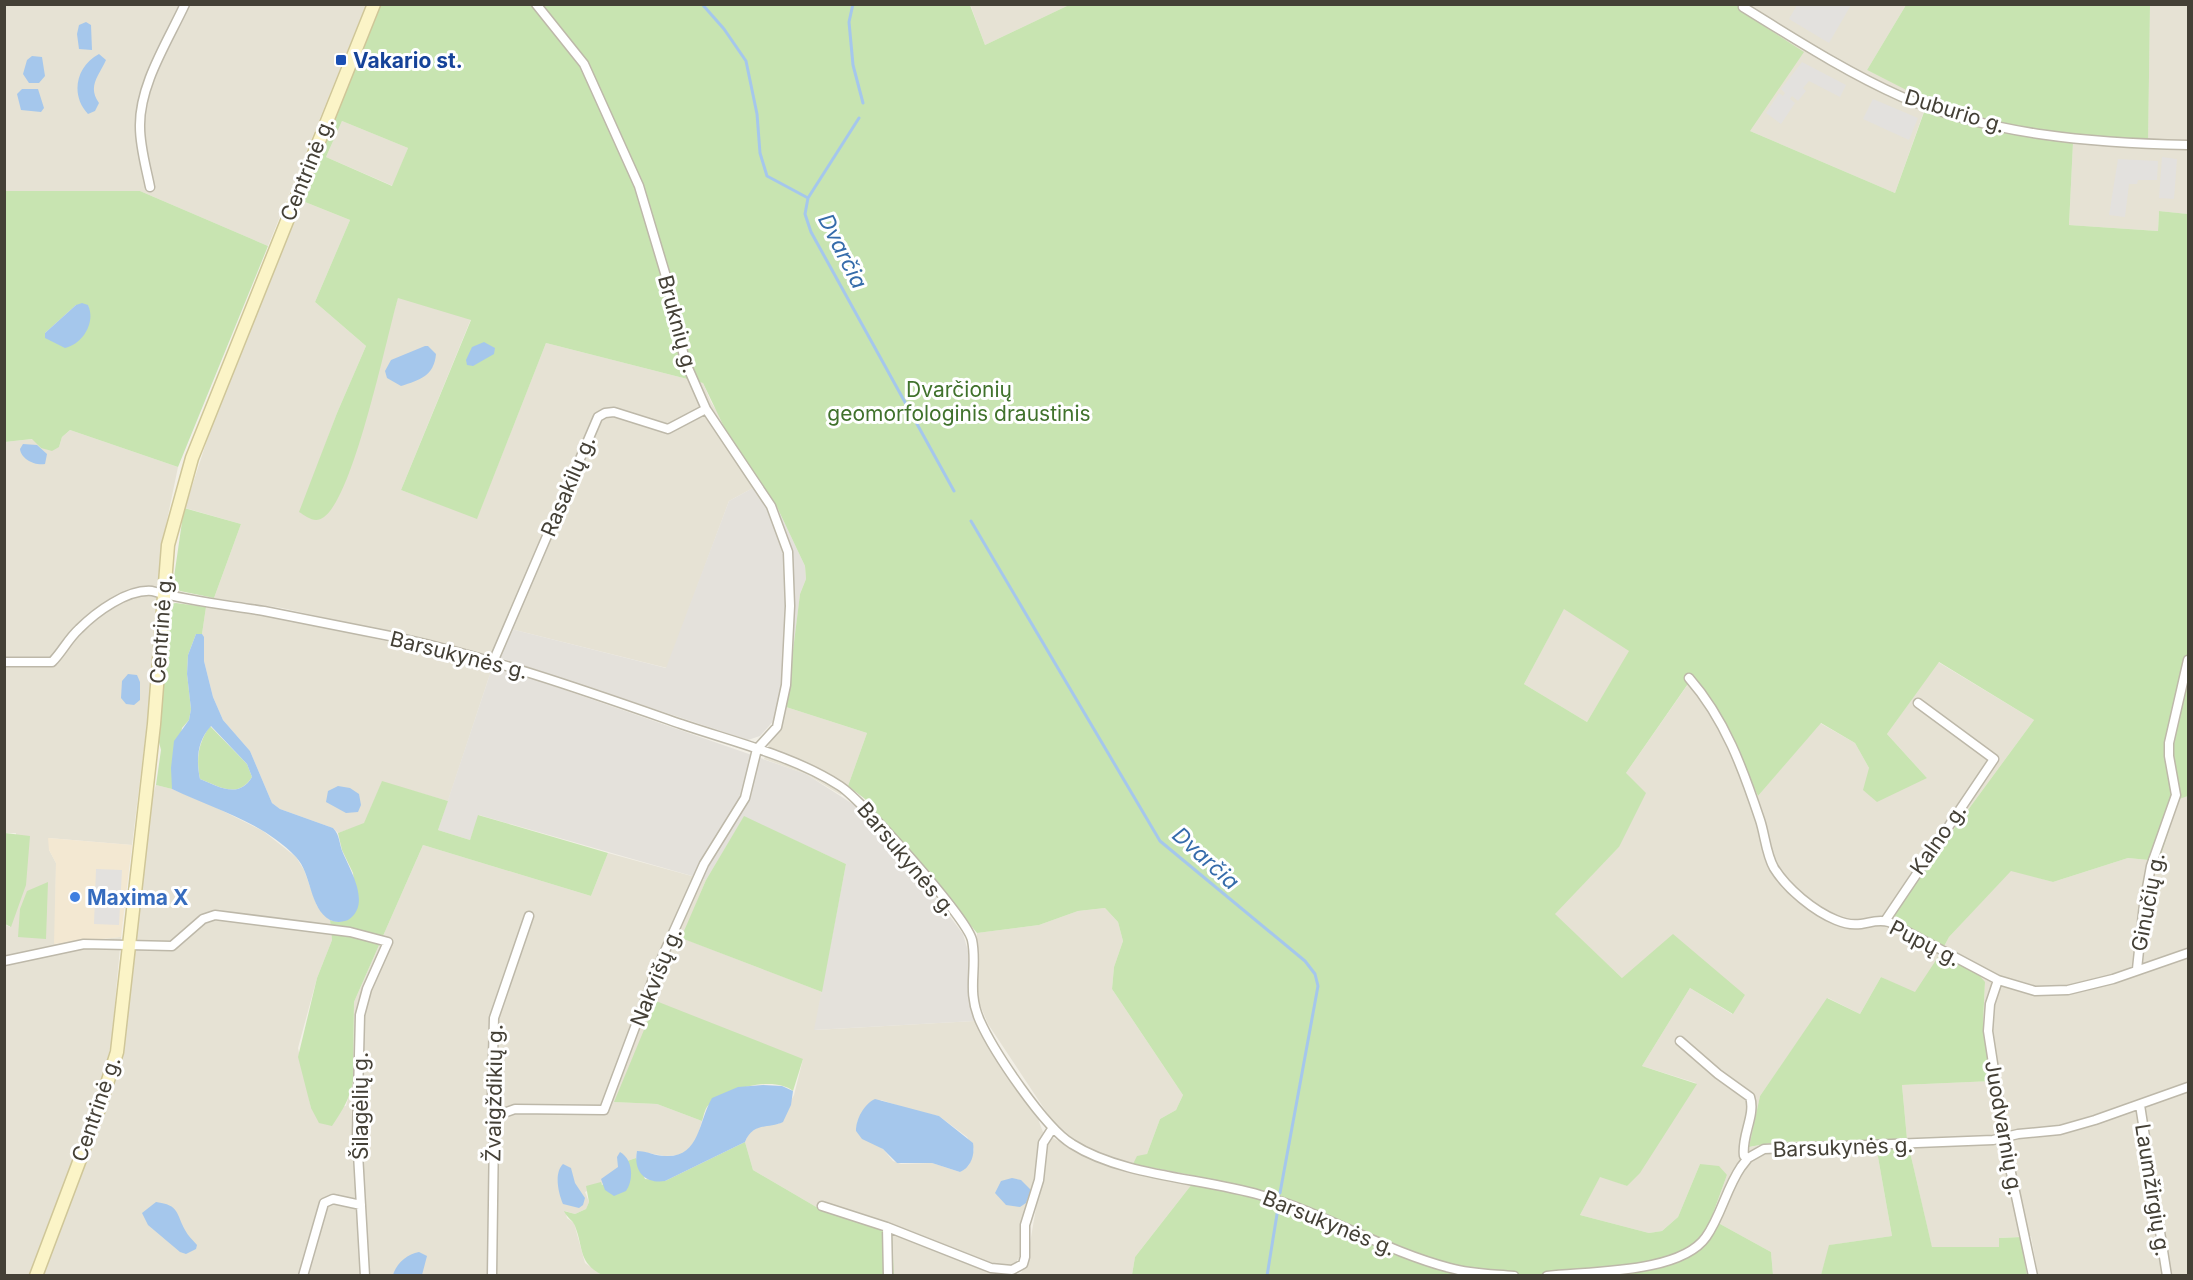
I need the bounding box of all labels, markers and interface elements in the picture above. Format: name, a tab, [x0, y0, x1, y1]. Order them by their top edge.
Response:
place label: Vakario st.	[353, 48, 463, 73]
marker: Vakario st.	[334, 53, 348, 67]
street label: Duburio g.	[1902, 84, 2008, 138]
street label: Centrinė g.	[275, 113, 339, 225]
water label: Dvarčia	[813, 209, 873, 293]
street label: Bruknių g.	[653, 272, 703, 376]
park label: Dvarčionių geomorfologinis draustinis	[827, 377, 1091, 426]
street label: Rasakilų g.	[536, 432, 600, 540]
street label: Centrinė g.	[145, 573, 177, 685]
street label: Barsukynės g.	[388, 626, 530, 684]
street label: Barsukynės g.	[852, 797, 962, 921]
street label: Kalno g.	[1905, 799, 1971, 879]
water label: Dvarčia	[1167, 821, 1245, 895]
street label: Ginučių g.	[2126, 851, 2170, 953]
place label: Maxima X	[87, 885, 188, 910]
marker: Maxima X	[68, 890, 82, 904]
street label: Pupų g.	[1885, 915, 1965, 971]
street label: Nakvišų g.	[625, 924, 687, 1030]
street label: Žvaigždikių g.	[479, 1024, 508, 1162]
street label: Šilagėlių g.	[348, 1052, 373, 1160]
street label: Centrinė g.	[66, 1053, 126, 1165]
street label: Juodvarnių g.	[1980, 1059, 2028, 1197]
street label: Laumžirgių g.	[2130, 1122, 2176, 1258]
street label: Barsukynės g.	[1772, 1132, 1914, 1162]
street label: Barsukynės g.	[1259, 1185, 1399, 1261]

